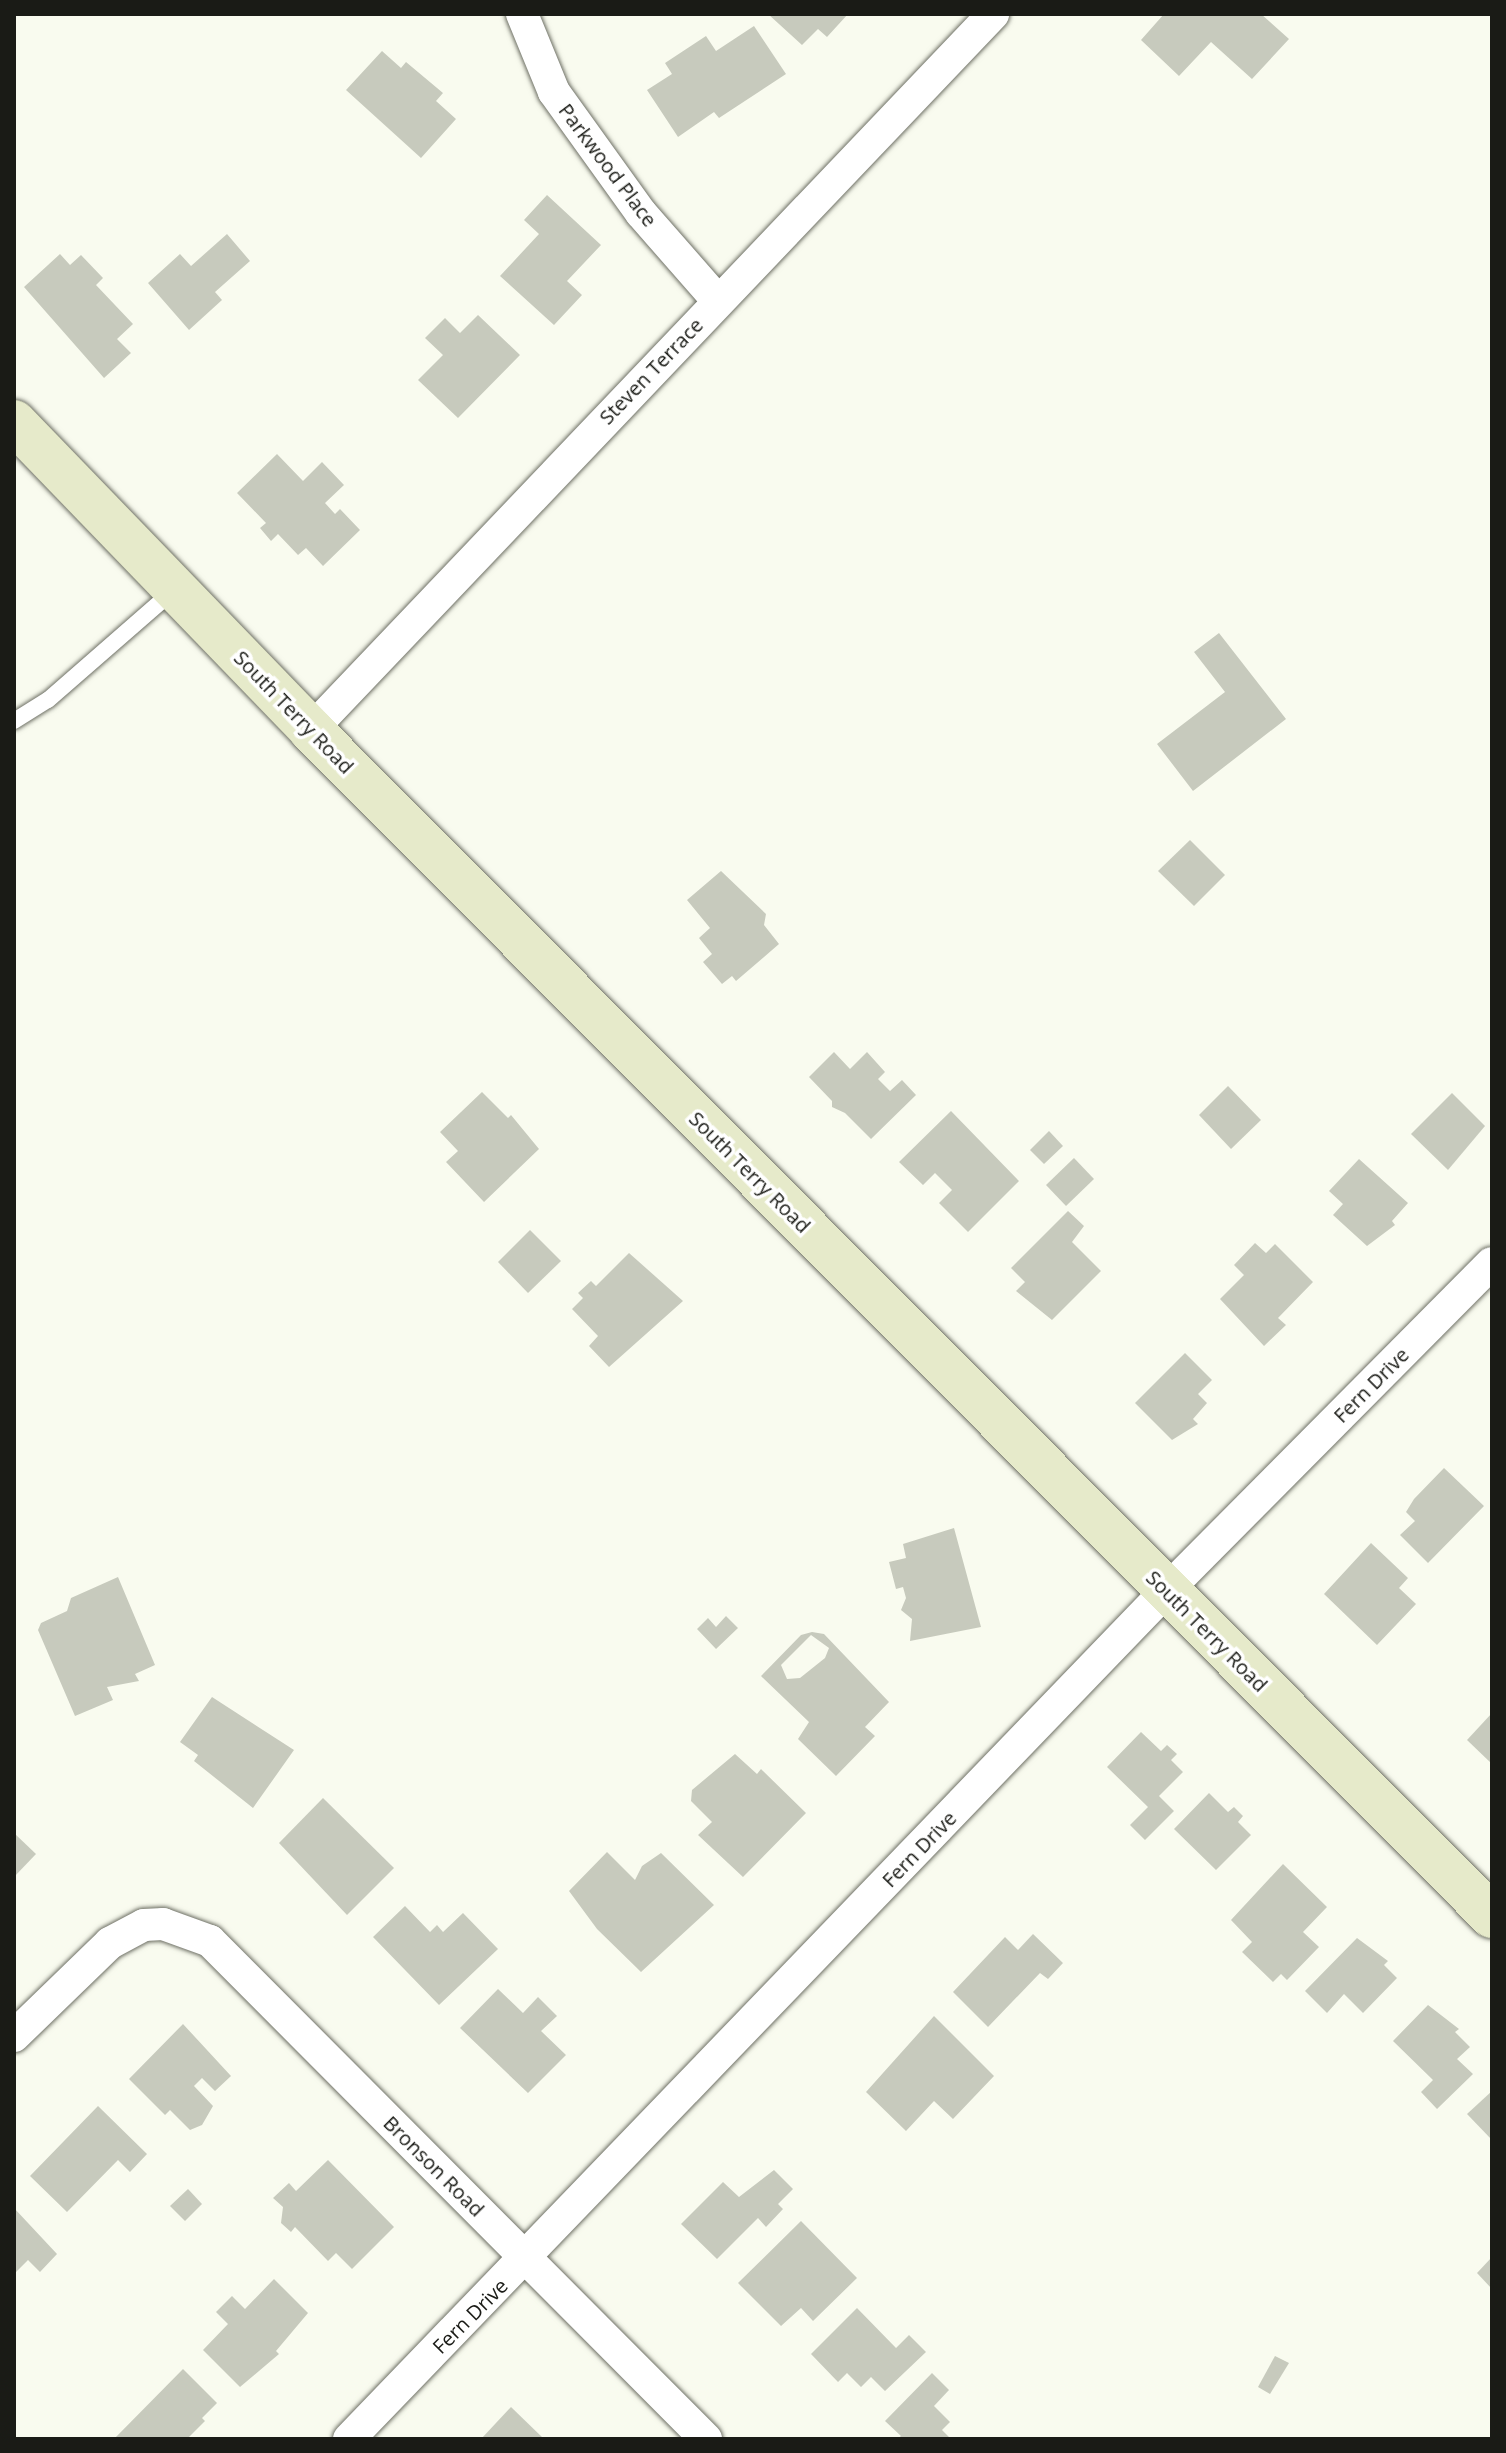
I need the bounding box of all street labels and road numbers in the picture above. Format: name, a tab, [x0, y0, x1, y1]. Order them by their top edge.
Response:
street label: Parkwood Place	[554, 99, 662, 231]
street label: Steven Terrace	[594, 313, 708, 429]
street label: South Terry Road	[229, 646, 359, 778]
street label: South Terry Road	[684, 1106, 816, 1238]
street label: Fern Drive	[1329, 1343, 1413, 1427]
street label: South Terry Road	[1141, 1565, 1273, 1697]
street label: Fern Drive	[877, 1806, 961, 1892]
street label: Bronson Road	[379, 2111, 489, 2221]
street label: Fern Drive	[428, 2274, 512, 2358]

